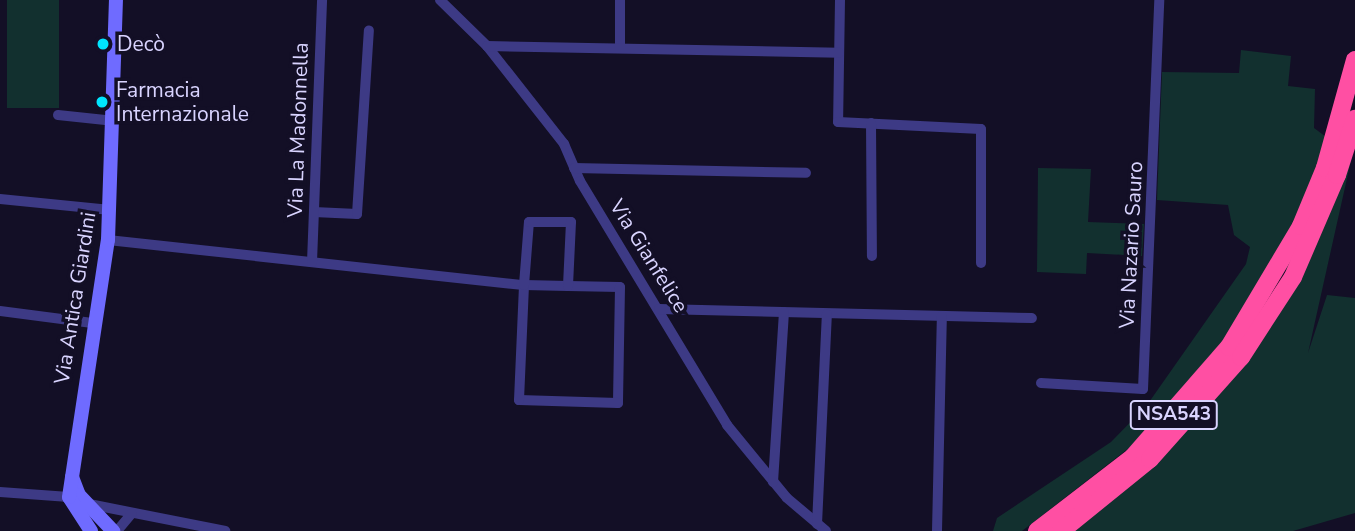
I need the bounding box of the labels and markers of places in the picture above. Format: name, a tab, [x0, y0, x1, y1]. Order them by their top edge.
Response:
place label: Decò	[117, 31, 165, 57]
marker: Decò	[95, 36, 111, 52]
place label: Farmacia Internazionale	[116, 77, 249, 127]
marker: Farmacia Internazionale	[94, 94, 110, 110]

